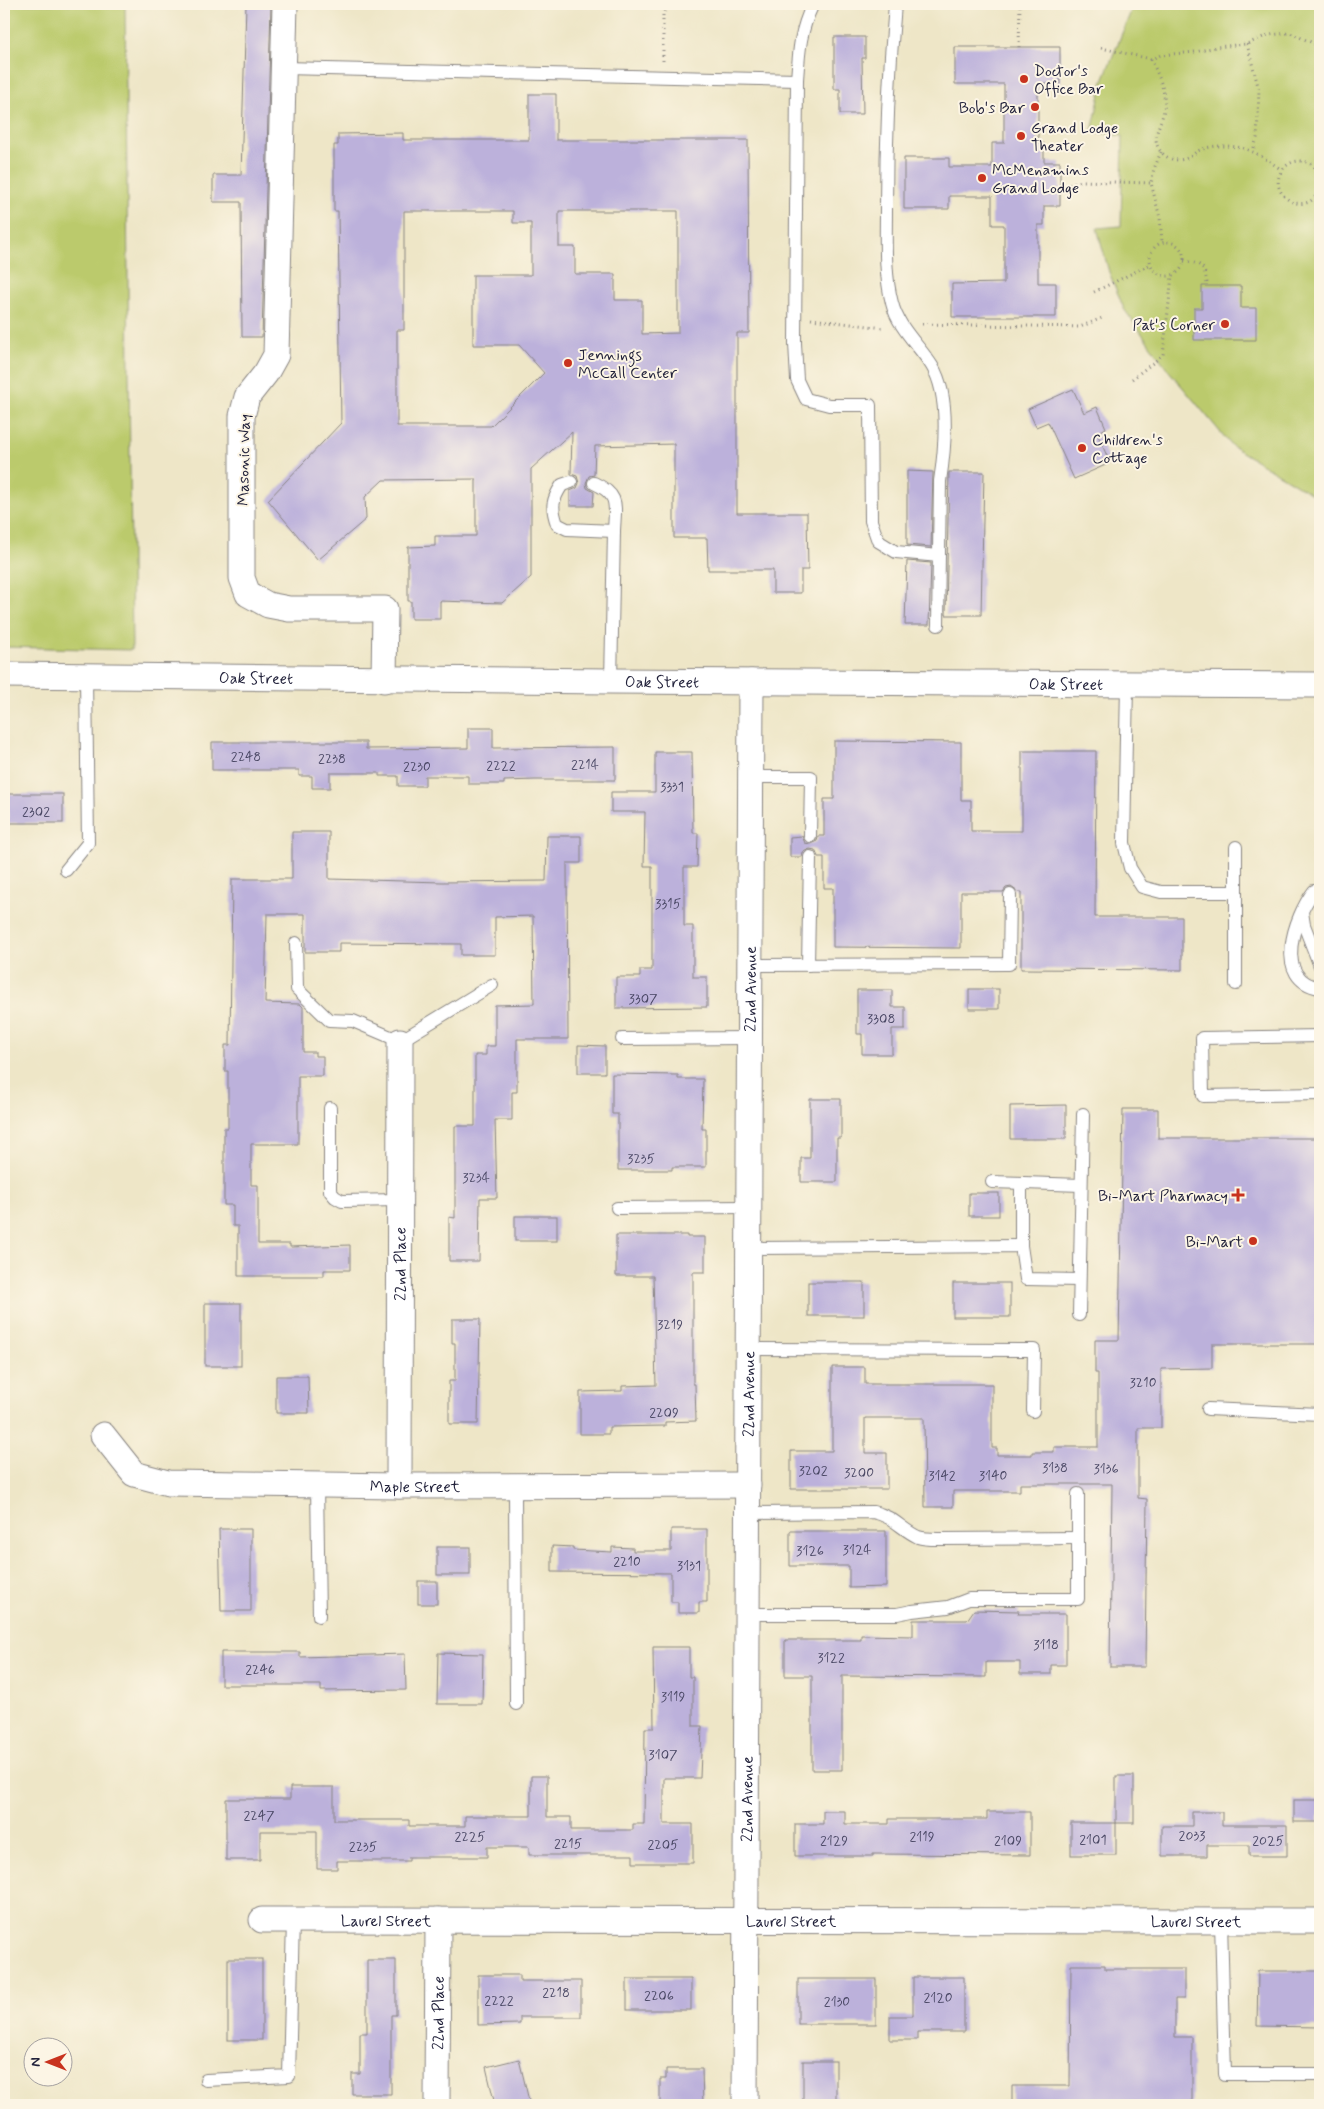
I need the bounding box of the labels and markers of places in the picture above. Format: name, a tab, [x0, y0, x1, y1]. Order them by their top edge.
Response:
place label: Doctor's Office Bar	[1034, 61, 1104, 100]
marker: Doctor's Office Bar	[1018, 73, 1030, 85]
place label: Bob's Bar	[959, 98, 1026, 119]
marker: Bob's Bar	[1029, 101, 1041, 113]
place label: Grand Lodge Theater	[1031, 118, 1118, 157]
marker: Grand Lodge Theater	[1015, 130, 1027, 142]
place label: McMenamins Grand Lodge	[992, 160, 1089, 199]
marker: McMenamins Grand Lodge	[976, 172, 988, 184]
place label: Pat's Corner	[1132, 315, 1215, 336]
marker: Pat's Corner	[1219, 318, 1231, 330]
place label: Jennings McCall Center	[578, 345, 678, 384]
marker: Jennings McCall Center	[562, 357, 574, 369]
place label: Children's Cottage	[1092, 430, 1163, 469]
marker: Children's Cottage	[1076, 442, 1088, 454]
place label: Bi-Mart Pharmacy	[1098, 1186, 1228, 1207]
marker: Bi-Mart Pharmacy	[1232, 1189, 1244, 1201]
place label: Bi-Mart	[1186, 1232, 1243, 1253]
marker: Bi-Mart	[1247, 1235, 1259, 1247]

